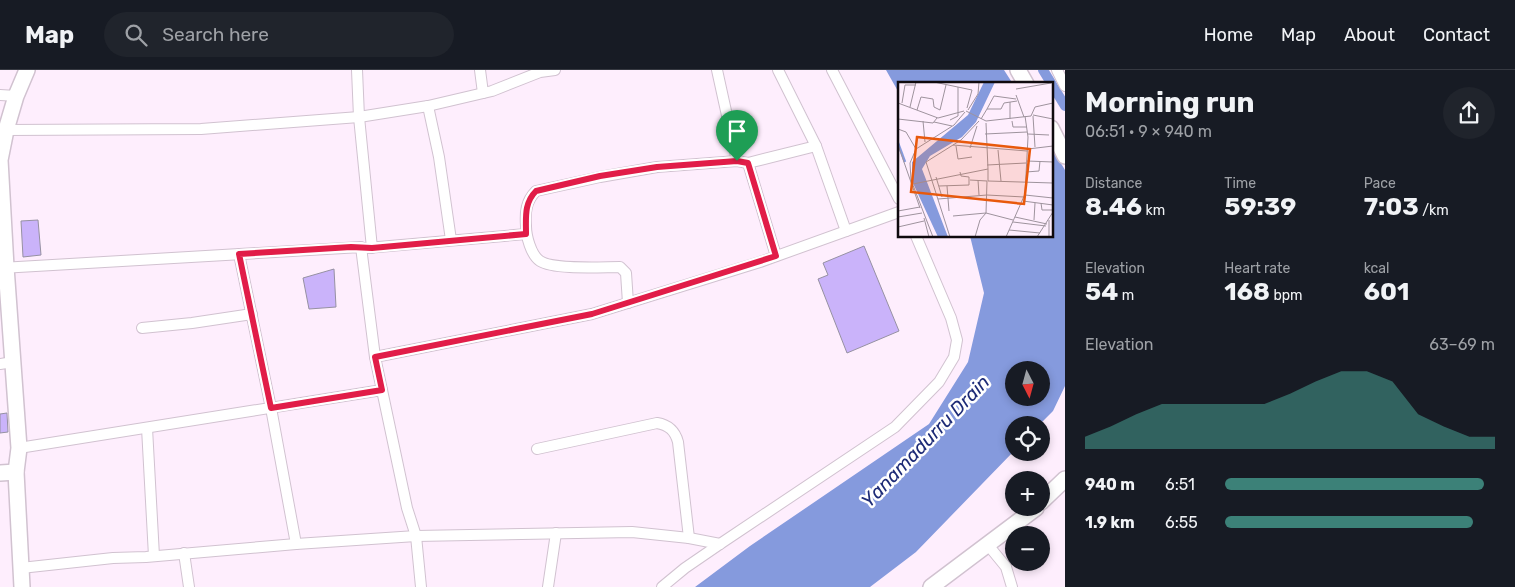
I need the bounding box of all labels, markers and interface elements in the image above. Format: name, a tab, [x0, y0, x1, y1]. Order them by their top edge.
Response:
search box	[104, 12, 454, 57]
text: Map	[25, 21, 74, 49]
icon: search	[122, 21, 150, 49]
text: Search here	[162, 23, 269, 46]
text: Home	[1204, 24, 1253, 46]
text: Map	[1281, 24, 1316, 46]
text: About	[1344, 24, 1395, 46]
text: Contact	[1423, 24, 1490, 46]
inset map	[898, 82, 1052, 238]
text: Morning run	[1085, 86, 1254, 119]
button: share	[1443, 87, 1495, 139]
pin	[716, 110, 758, 161]
icon: arrive	[723, 117, 751, 145]
text: 06:51 · 9 × 940 m	[1085, 122, 1212, 141]
text: Distance	[1085, 175, 1142, 192]
text: Time	[1224, 175, 1256, 192]
text: Pace	[1364, 175, 1396, 192]
text: 8.46	[1085, 192, 1142, 221]
text: 59:39	[1224, 192, 1296, 221]
text: 7:03	[1364, 192, 1419, 221]
text: km	[1142, 202, 1165, 219]
text: /km	[1419, 202, 1449, 219]
text: Elevation	[1085, 260, 1145, 277]
text: Heart rate	[1224, 260, 1290, 277]
text: kcal	[1364, 260, 1389, 277]
text: 54	[1085, 277, 1118, 306]
text: 168	[1224, 277, 1270, 306]
text: 601	[1364, 277, 1409, 306]
text: m	[1118, 287, 1134, 304]
text: bpm	[1270, 287, 1303, 304]
text: Elevation	[1085, 335, 1154, 354]
text: 63–69 m	[1429, 335, 1495, 354]
north arrow	[1005, 361, 1050, 406]
map controls	[1005, 361, 1050, 571]
water label: Yanamadurru Drain	[856, 370, 994, 512]
button: locate	[1005, 416, 1050, 461]
button: +	[1005, 471, 1050, 516]
text: 940 m	[1085, 475, 1135, 494]
text: 6:51	[1165, 475, 1195, 494]
text: 1.9 km	[1085, 513, 1135, 532]
text: 6:55	[1165, 513, 1198, 532]
button: −	[1005, 526, 1050, 571]

